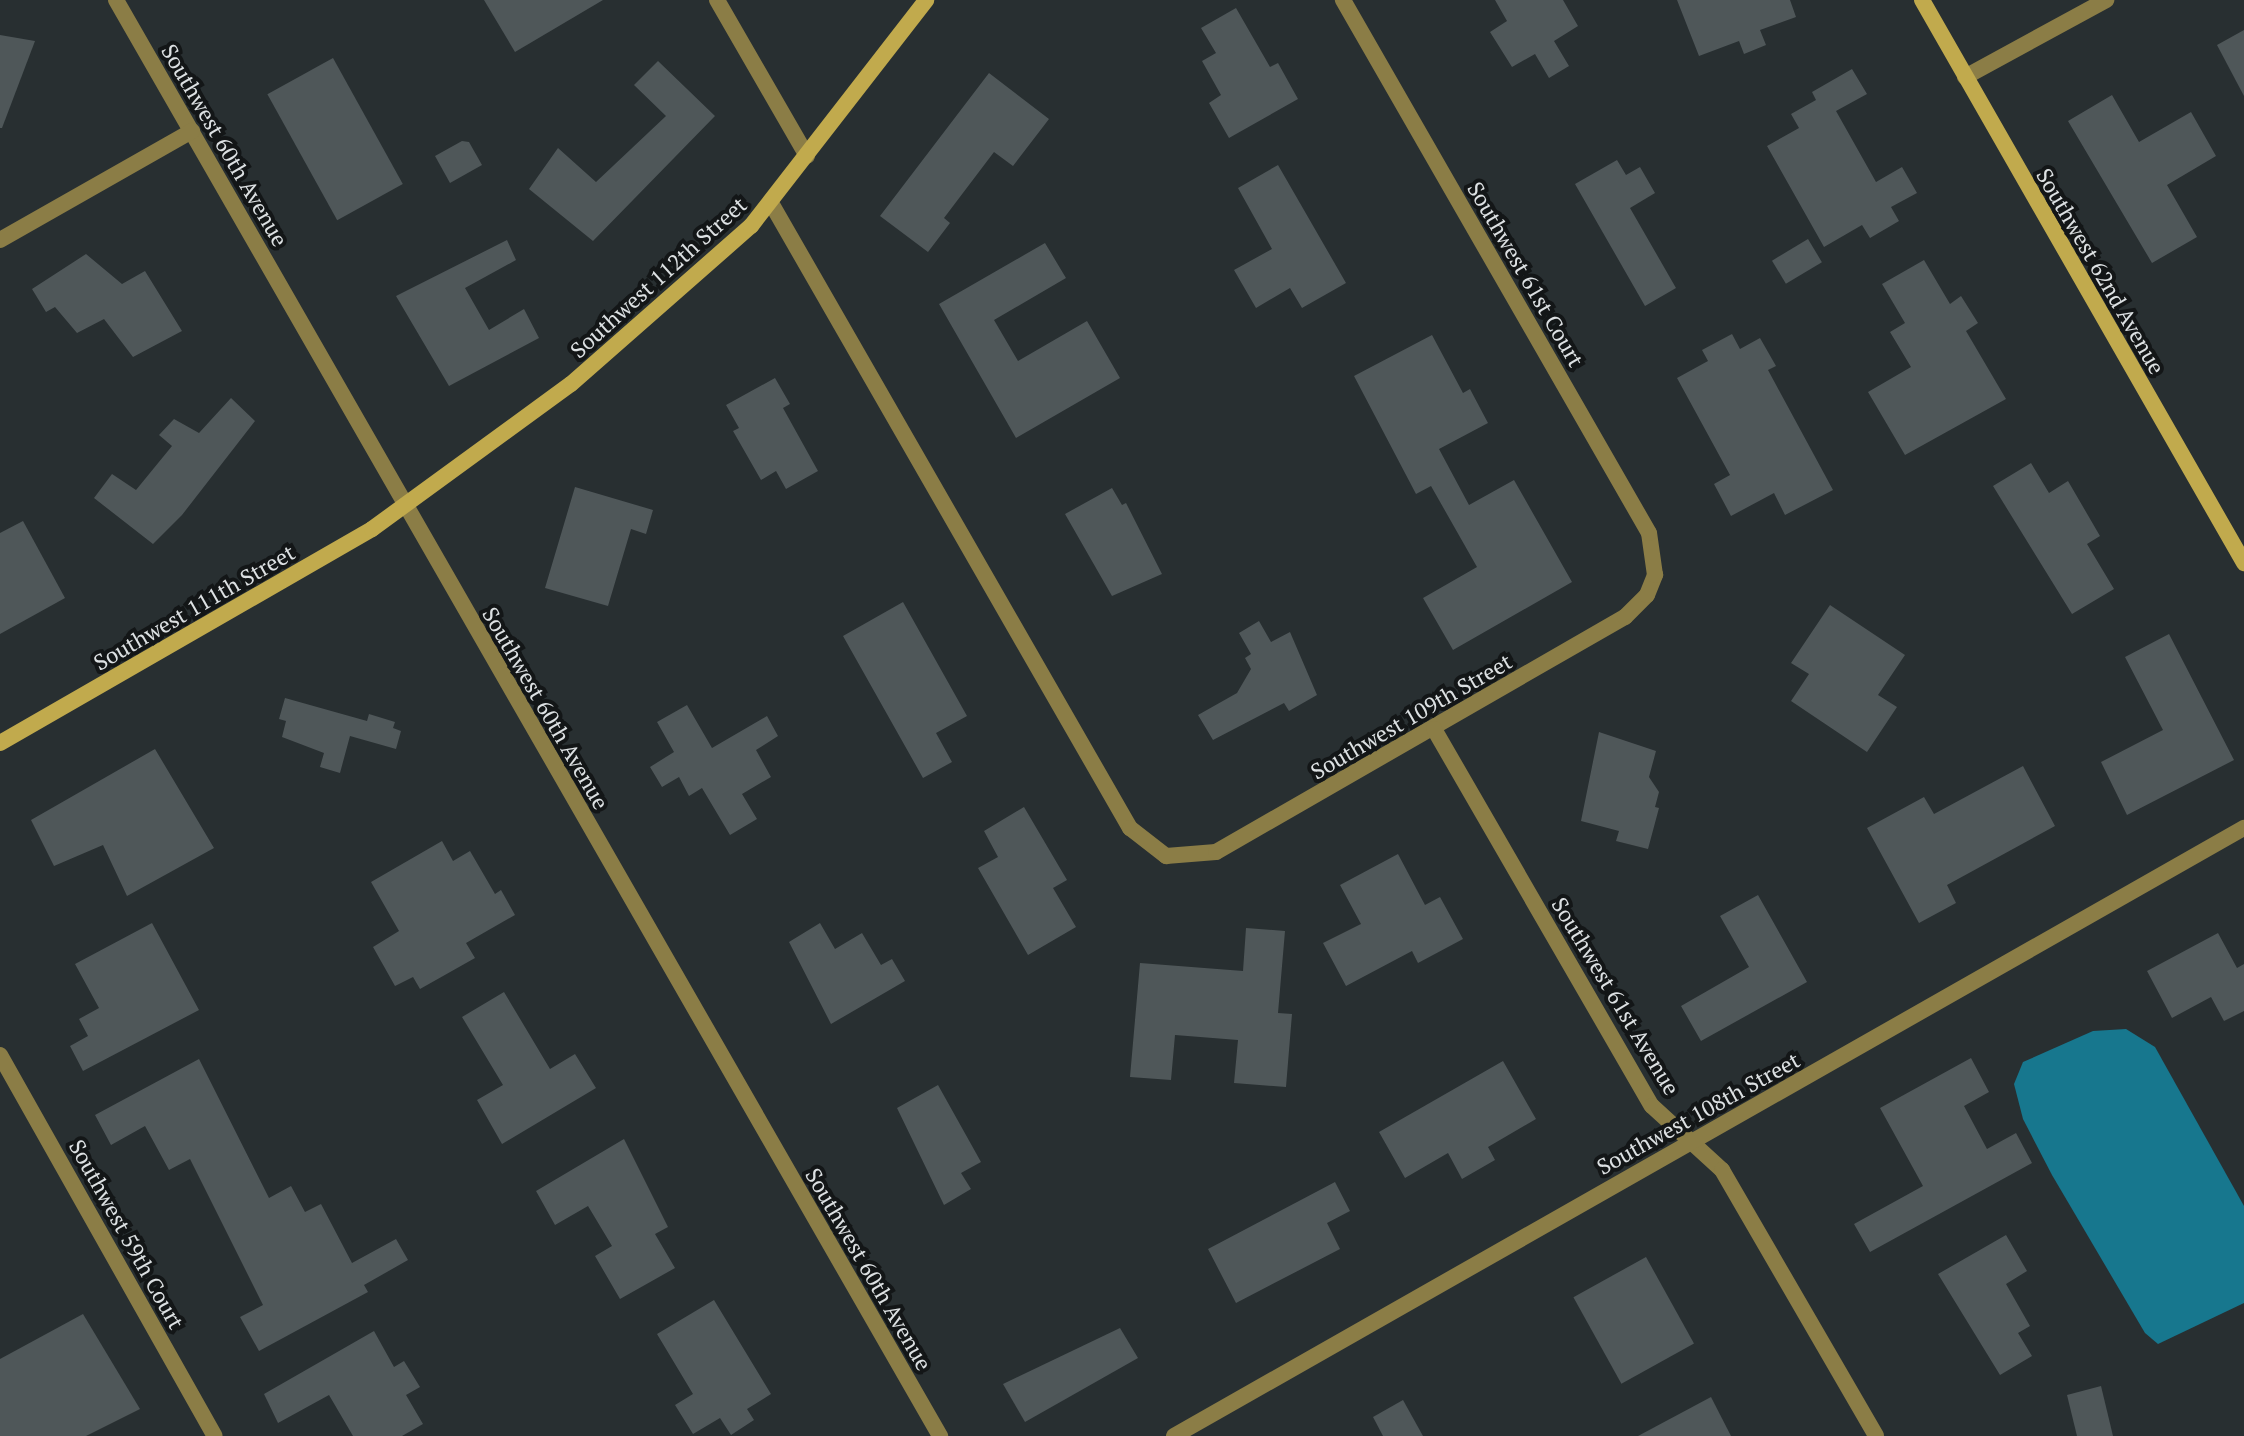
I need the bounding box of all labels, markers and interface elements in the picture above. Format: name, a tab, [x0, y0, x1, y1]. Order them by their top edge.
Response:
street label: Southwest 60th Avenue	[156, 39, 294, 251]
street label: Southwest 62nd Avenue	[2031, 163, 2171, 379]
street label: Southwest 61st Court	[1462, 177, 1590, 371]
street label: Southwest 112th Street	[565, 191, 751, 363]
street label: Southwest 111th Street	[89, 539, 299, 675]
street label: Southwest 60th Avenue	[477, 602, 615, 814]
street label: Southwest 109th Street	[1306, 648, 1516, 784]
street label: Southwest 61st Avenue	[1546, 892, 1686, 1100]
street label: Southwest 108th Street	[1592, 1046, 1804, 1180]
street label: Southwest 59th Court	[64, 1135, 190, 1333]
street label: Southwest 60th Avenue	[800, 1163, 938, 1375]

